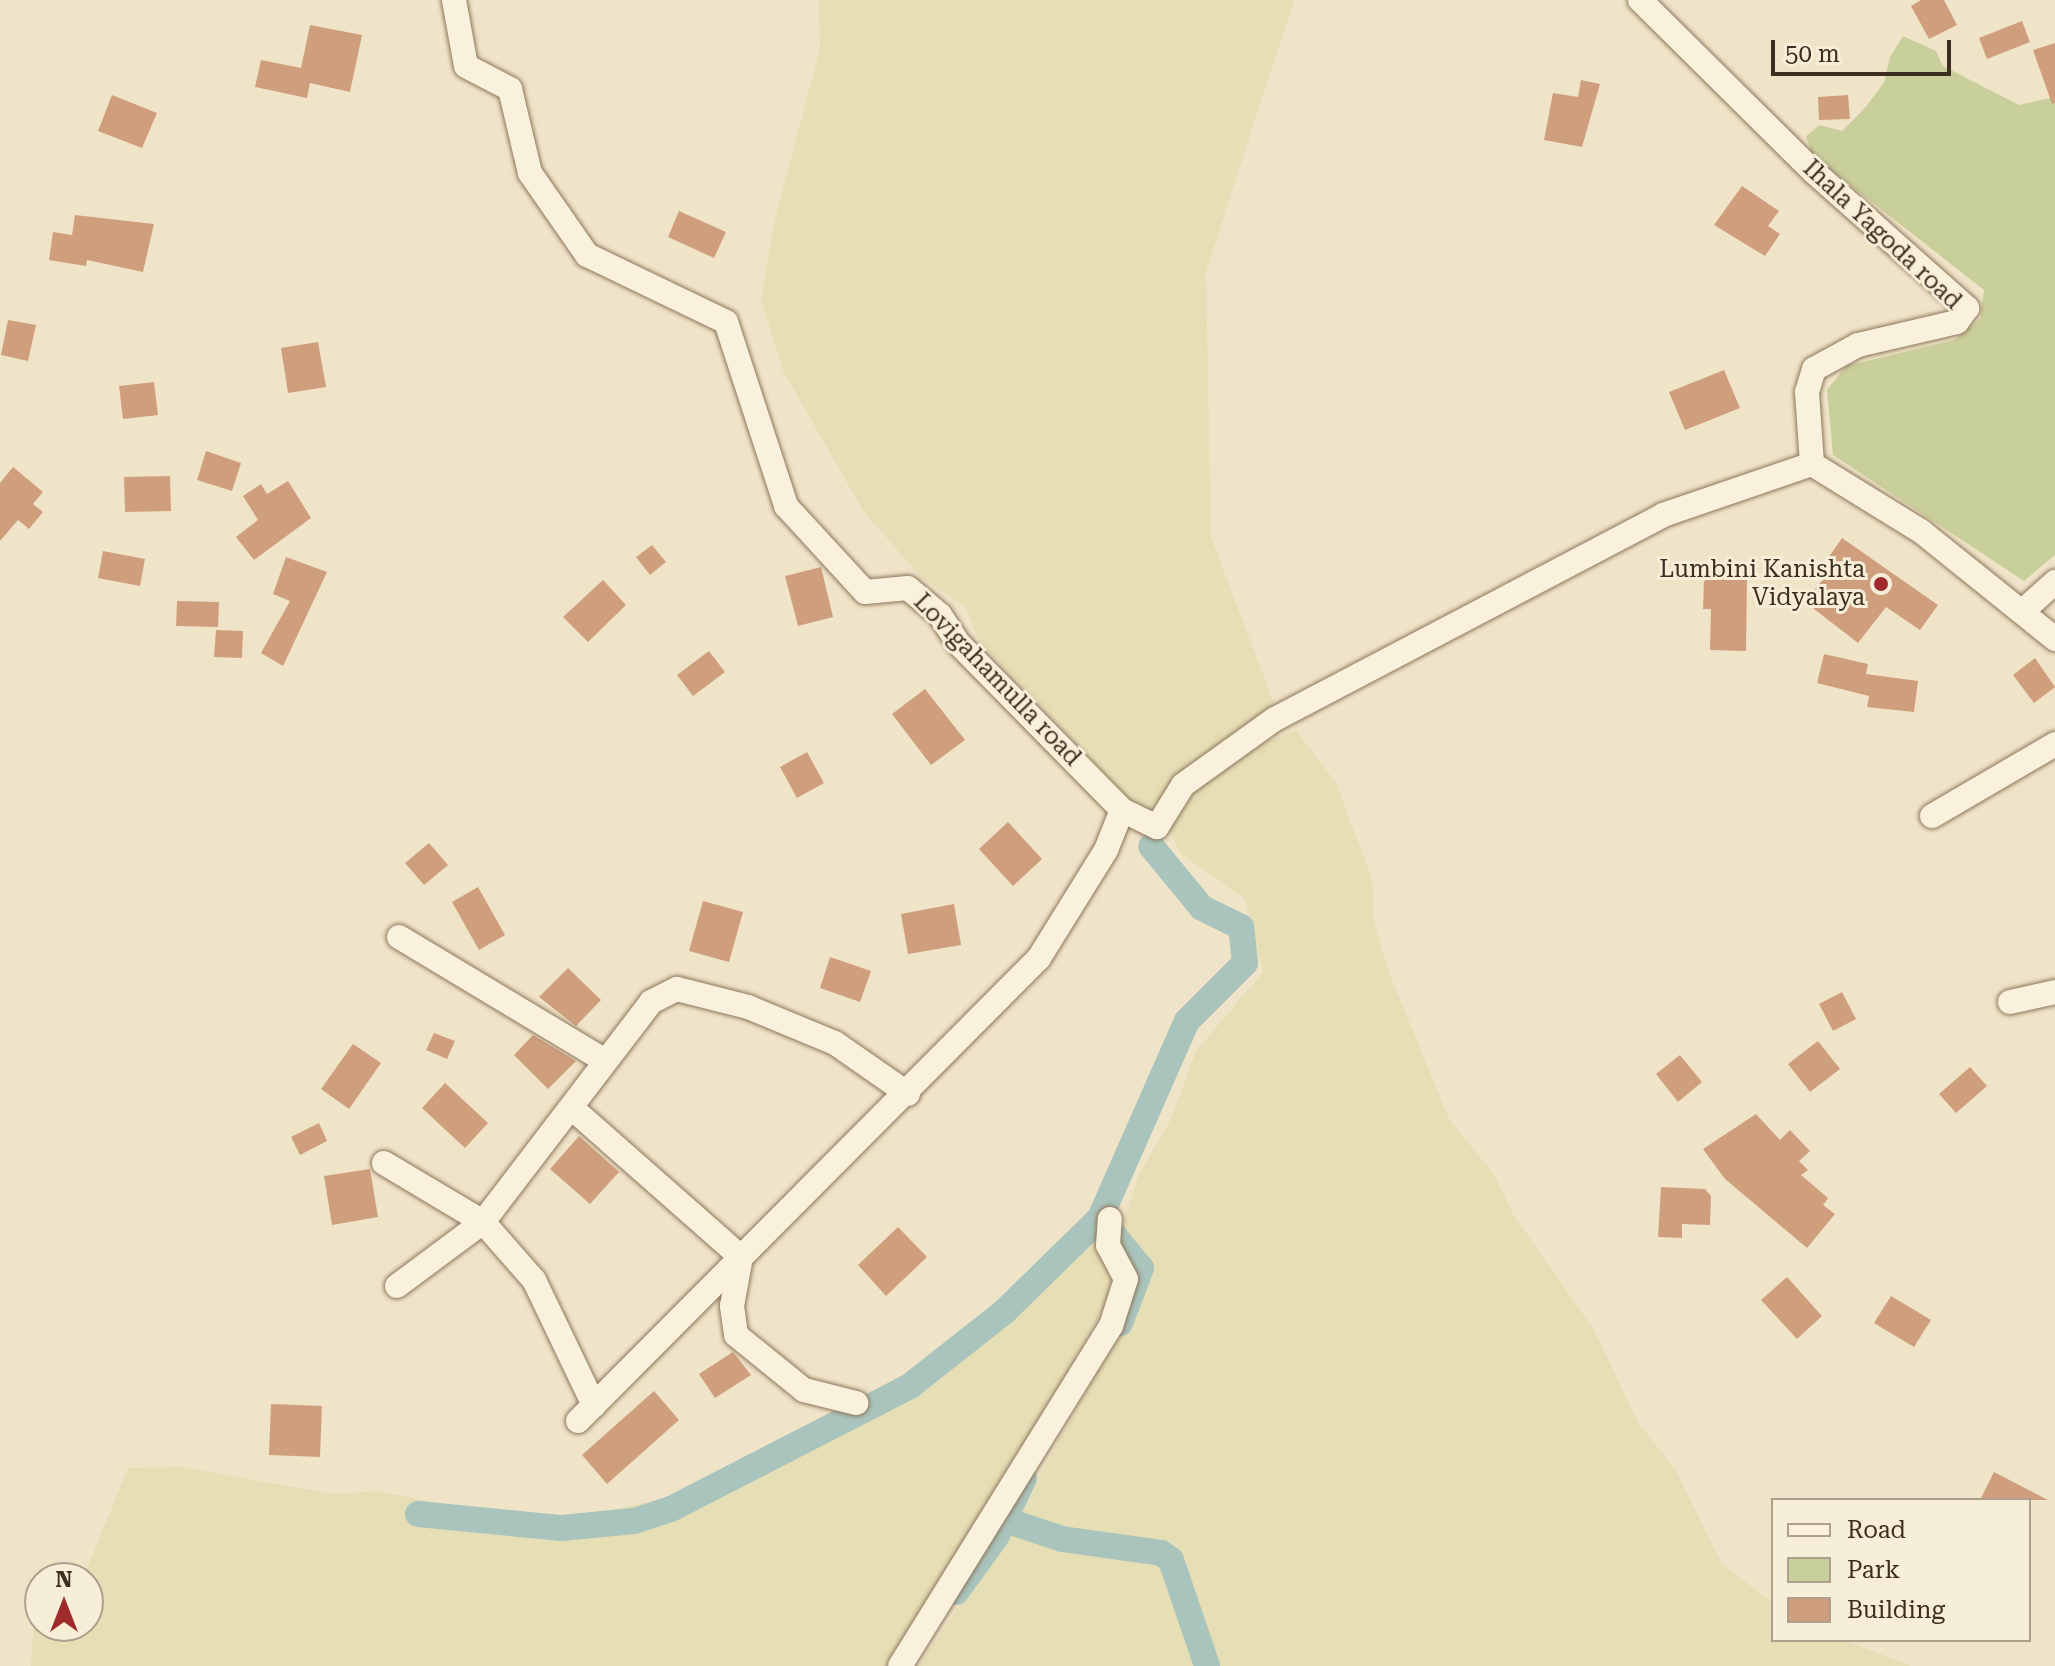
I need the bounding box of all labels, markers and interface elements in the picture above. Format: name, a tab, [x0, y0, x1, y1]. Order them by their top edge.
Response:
scale bar	[1775, 24, 1955, 74]
text: 50 m	[1785, 40, 1840, 68]
street label: Ihala Yagoda road	[1797, 154, 1967, 316]
place label: Lumbini Kanishta Vidyalaya	[1659, 556, 1865, 612]
marker: Lumbini Kanishta Vidyalaya	[1872, 575, 1890, 593]
street label: Lovigahamulla road	[907, 588, 1087, 772]
legend	[1771, 1498, 2031, 1642]
text: Road	[1847, 1516, 1906, 1544]
text: Park	[1847, 1556, 1900, 1584]
north arrow	[24, 1562, 104, 1642]
text: N	[56, 1567, 72, 1592]
text: Building	[1847, 1596, 1945, 1624]

